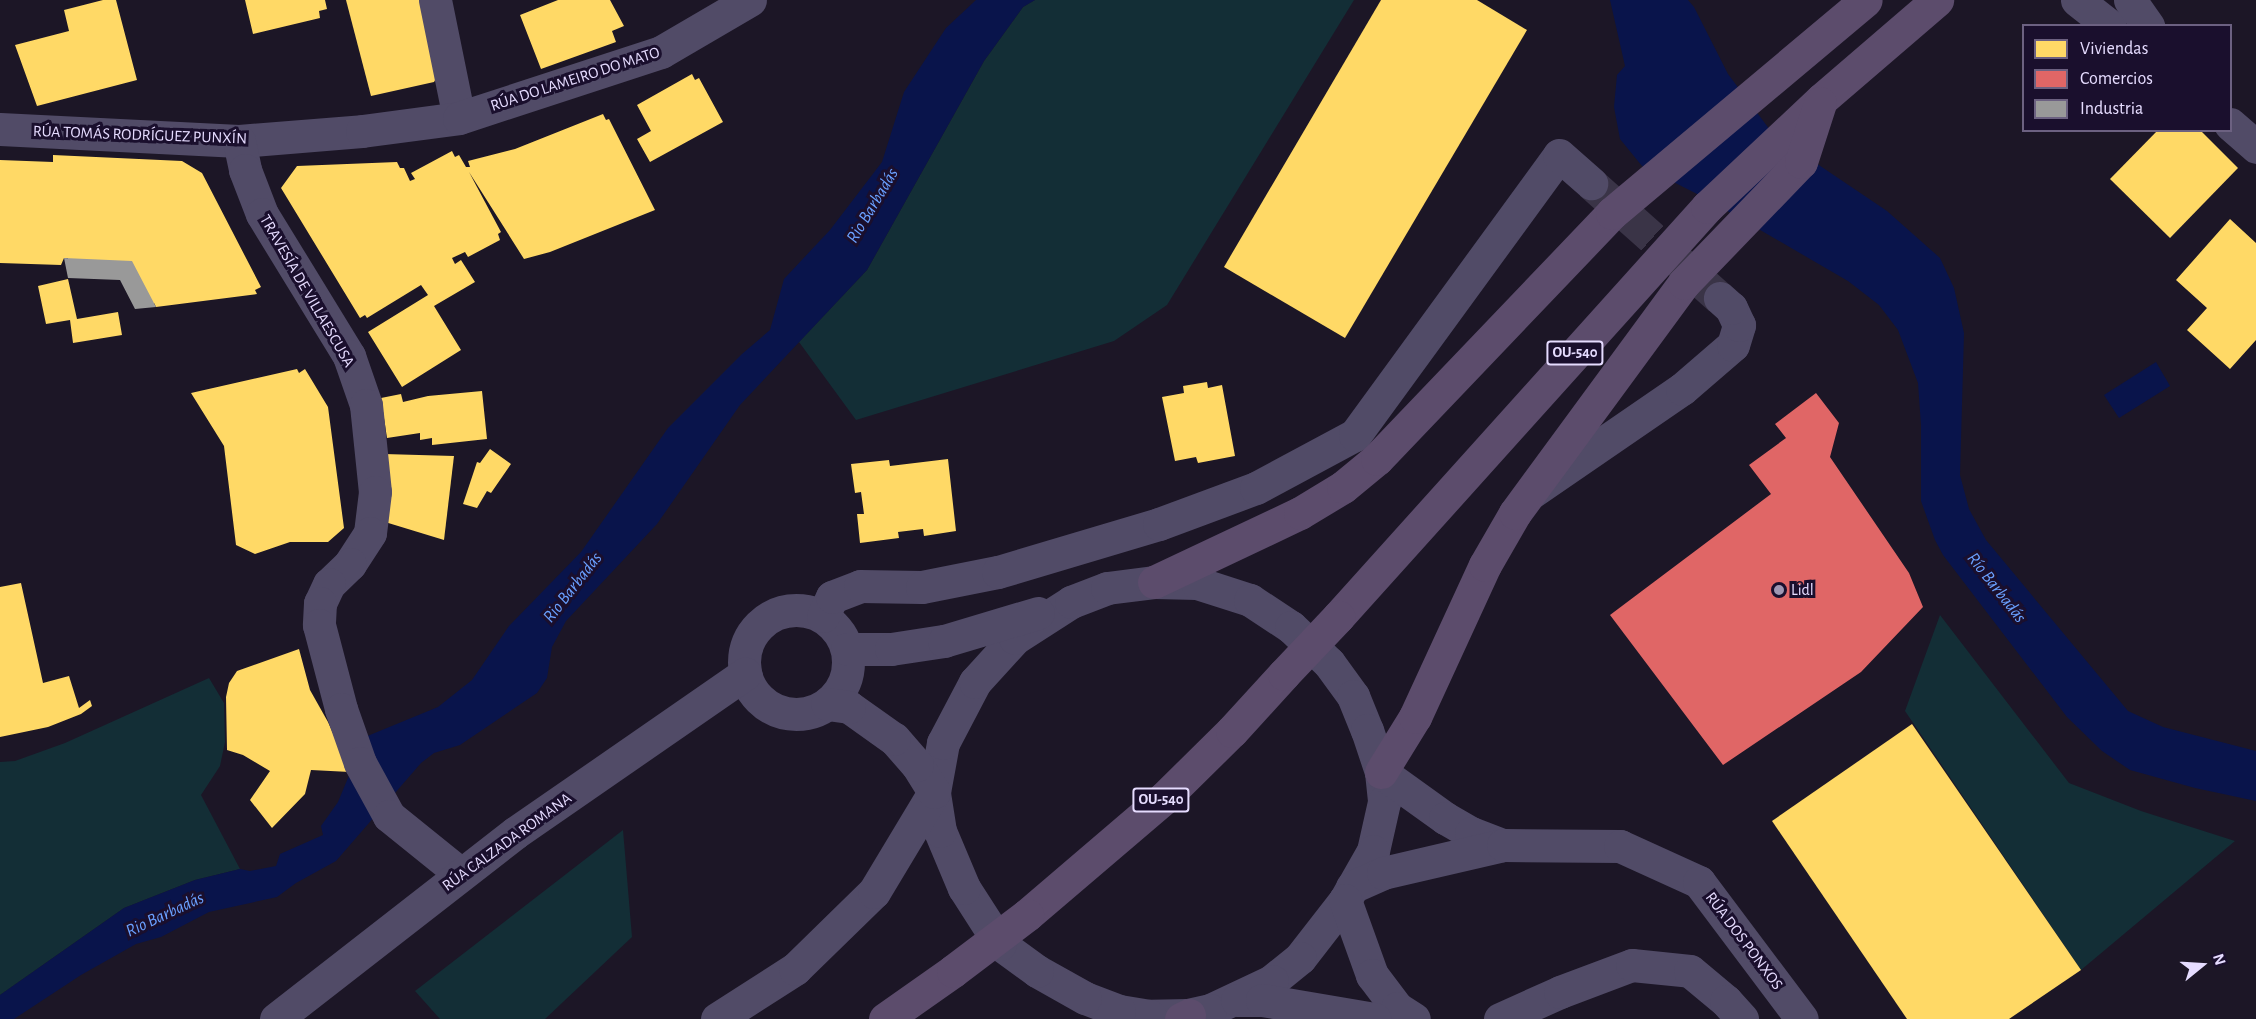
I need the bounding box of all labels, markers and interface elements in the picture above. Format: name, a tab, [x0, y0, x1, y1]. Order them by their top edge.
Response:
legend	[2022, 24, 2232, 132]
text: Viviendas	[2080, 40, 2148, 58]
street label: RÚA DO LAMEIRO DO MATO	[488, 43, 662, 115]
text: Comercios	[2080, 70, 2153, 88]
text: Industria	[2080, 100, 2143, 118]
street label: RÚA TOMÁS RODRÍGUEZ PUNXÍN	[33, 122, 247, 148]
water label: Rio Barbadás	[842, 165, 904, 247]
street label: TRAVESÍA DE VILLAESCUSA	[255, 211, 359, 371]
road number: OU-540	[1545, 341, 1605, 365]
water label: Rio Barbadás	[539, 548, 607, 628]
water label: Río Barbadás	[1962, 548, 2030, 628]
place label: Lidl	[1791, 580, 1814, 600]
marker: Lidl	[1772, 583, 1786, 597]
road number: OU-540	[1131, 788, 1191, 812]
street label: RÚA CALZADA ROMANA	[439, 789, 575, 895]
water label: Rio Barbadás	[123, 888, 207, 942]
street label: RÚA DOS PONXOS	[1701, 888, 1787, 994]
north arrow	[2172, 935, 2232, 995]
text: N	[2210, 952, 2228, 967]

